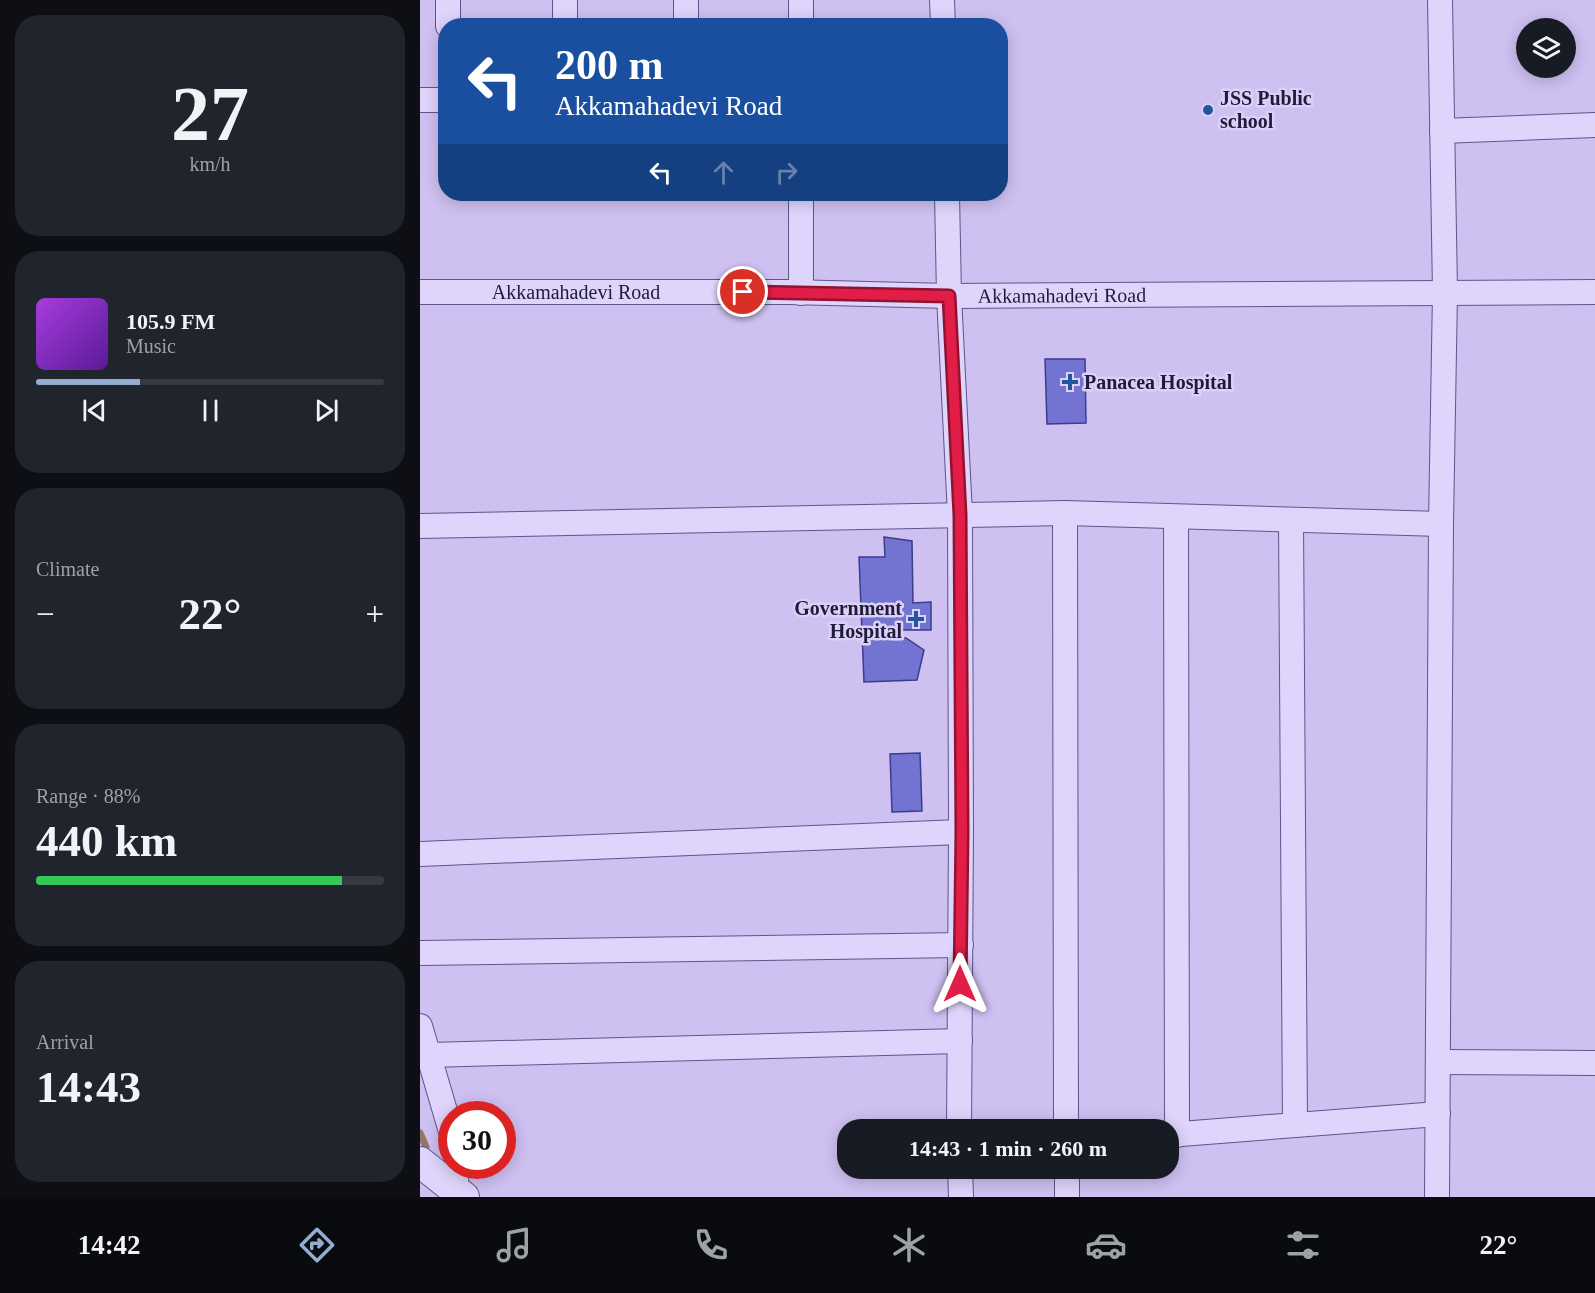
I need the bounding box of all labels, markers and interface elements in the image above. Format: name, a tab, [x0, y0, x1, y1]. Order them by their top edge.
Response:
map controls	[1516, 18, 1576, 78]
button: layers	[1516, 18, 1576, 78]
icon: left	[456, 42, 534, 120]
text: 200 m	[555, 42, 664, 88]
text: 27	[171, 70, 249, 157]
place label: JSS Public school	[1220, 87, 1312, 132]
text: Akkamahadevi Road	[555, 91, 782, 121]
marker: JSS Public school	[1201, 103, 1215, 117]
text: km/h	[189, 153, 231, 175]
icon: left	[644, 156, 677, 189]
icon: ahead	[707, 156, 740, 189]
icon: right	[770, 156, 803, 189]
pin	[717, 266, 768, 317]
icon: arrive	[726, 275, 759, 308]
street label: Akkamahadevi Road	[492, 281, 660, 303]
street label: Akkamahadevi Road	[978, 284, 1146, 307]
text: 105.9 FM	[126, 309, 215, 334]
text: Music	[126, 335, 176, 357]
place label: Panacea Hospital	[1084, 371, 1233, 394]
marker: Panacea Hospital	[1061, 373, 1079, 391]
icon: previous	[78, 394, 111, 427]
icon: pause	[194, 394, 227, 427]
icon: next	[310, 394, 343, 427]
text: Climate	[36, 558, 99, 580]
text: 22°	[179, 589, 242, 639]
text: −	[36, 596, 55, 632]
text: +	[365, 596, 384, 632]
place label: Government Hospital	[794, 597, 902, 643]
marker: Government Hospital	[907, 610, 925, 628]
text: Range · 88%	[36, 785, 140, 807]
text: 440 km	[36, 816, 177, 866]
position arrow	[928, 952, 992, 1016]
text: Arrival	[36, 1031, 94, 1053]
text: 14:43	[36, 1062, 141, 1112]
speed limit sign: 30	[438, 1101, 516, 1179]
text: 14:43 · 1 min · 260 m	[909, 1136, 1107, 1161]
icon: directions	[296, 1224, 338, 1266]
icon: music	[493, 1224, 535, 1266]
icon: phone	[690, 1224, 732, 1266]
icon: climate	[888, 1224, 930, 1266]
icon: car	[1085, 1224, 1127, 1266]
icon: filters	[1282, 1224, 1324, 1266]
text: 14:42	[78, 1230, 141, 1260]
text: 22°	[1479, 1230, 1517, 1260]

